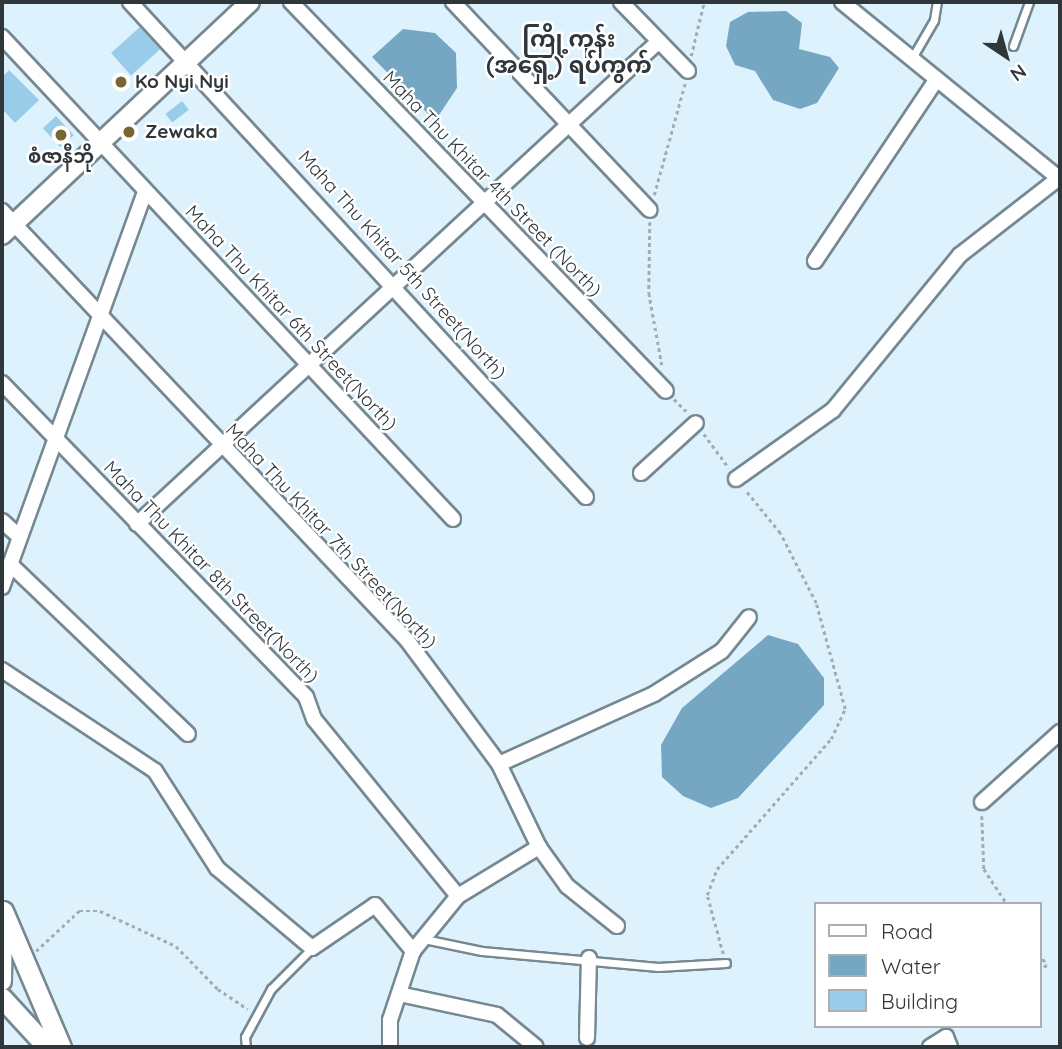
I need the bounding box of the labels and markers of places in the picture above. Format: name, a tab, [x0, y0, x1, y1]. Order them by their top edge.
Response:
place label: Ko Nyi Nyi	[135, 71, 229, 93]
marker: Ko Nyi Nyi	[113, 74, 129, 90]
place label: Zewaka	[145, 121, 218, 143]
marker: Zewaka	[119, 122, 139, 142]
marker: စံဇာနီဘို	[53, 127, 69, 143]
place label: စံဇာနီဘို	[28, 146, 94, 168]

